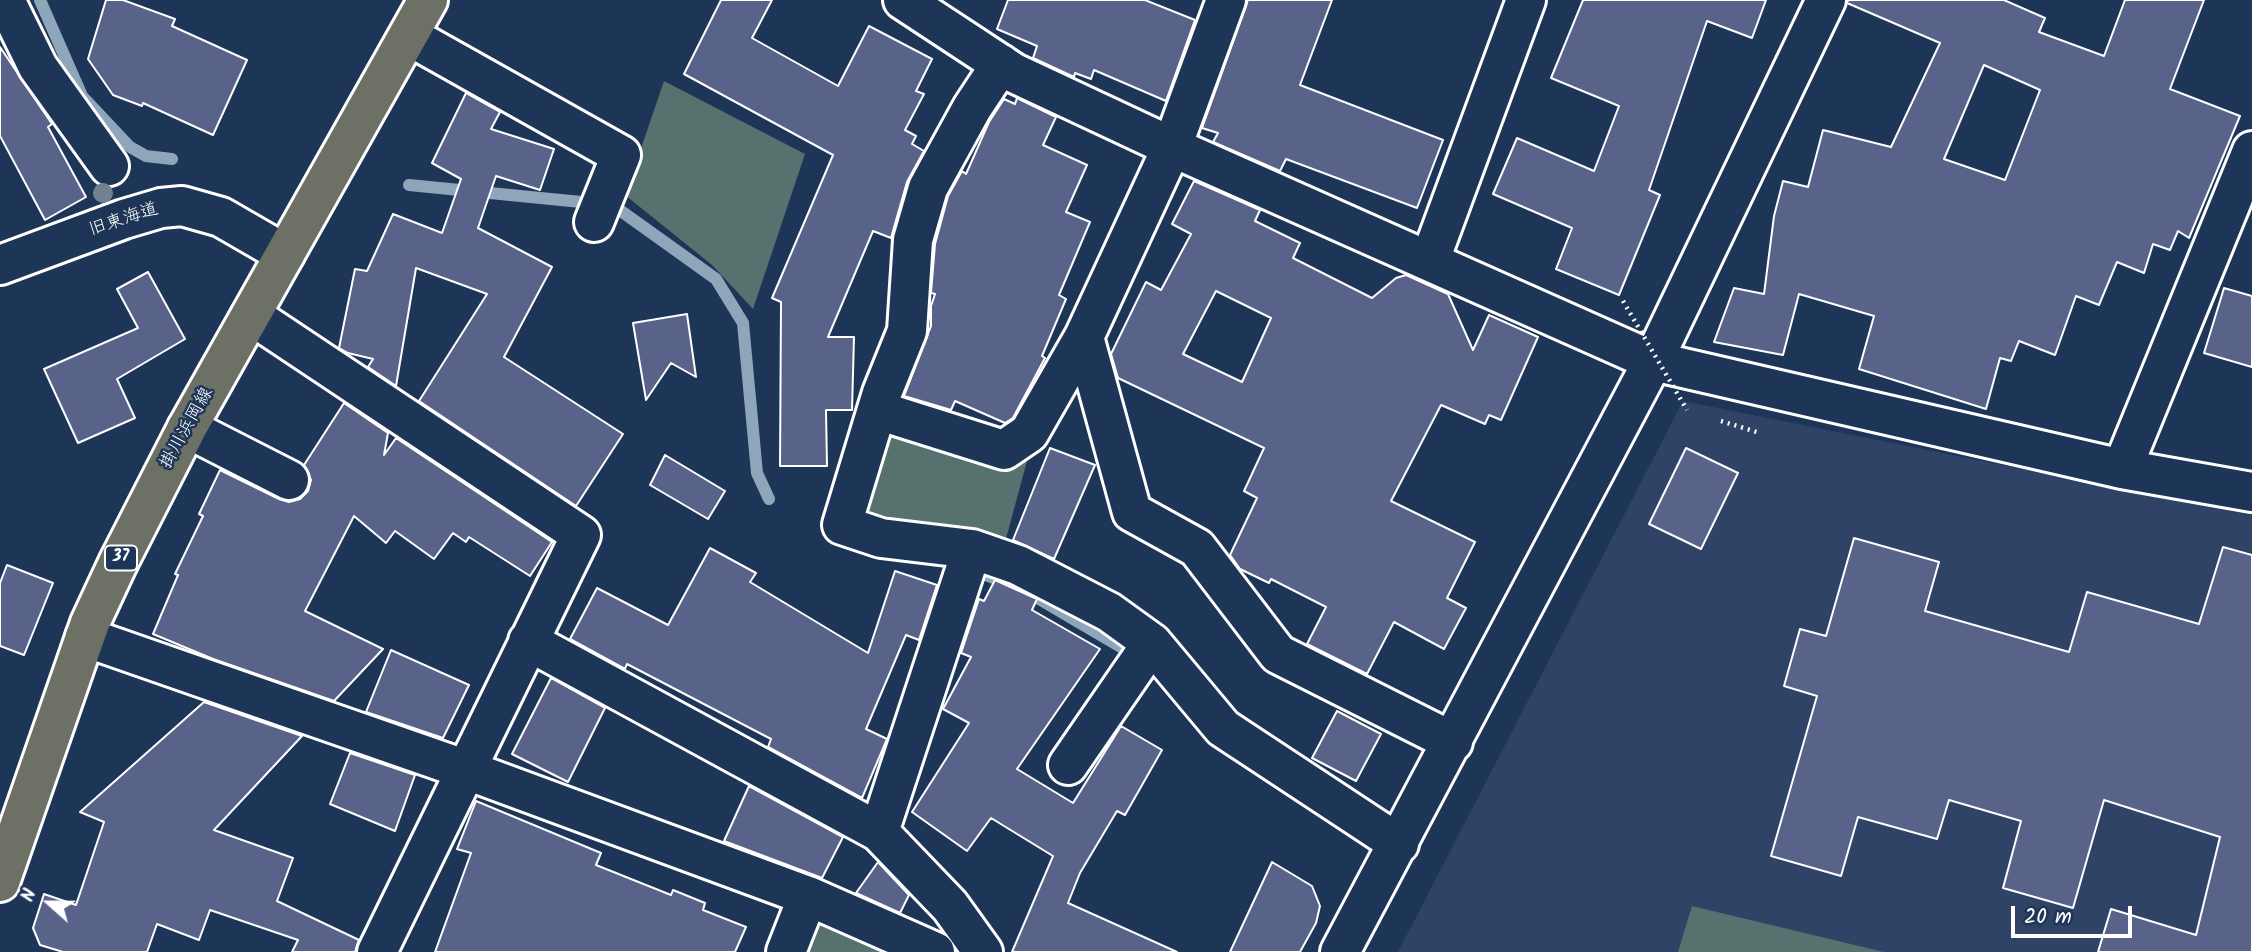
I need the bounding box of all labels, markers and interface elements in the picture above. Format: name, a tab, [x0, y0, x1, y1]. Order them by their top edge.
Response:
street label: 旧東海道	[86, 200, 162, 242]
street label: 掛川浜岡線	[157, 384, 219, 474]
road number: 37	[105, 545, 137, 570]
north arrow	[14, 868, 84, 938]
text: N	[13, 884, 46, 906]
scale bar	[2014, 892, 2135, 936]
text: 20 m	[2024, 901, 2072, 934]

